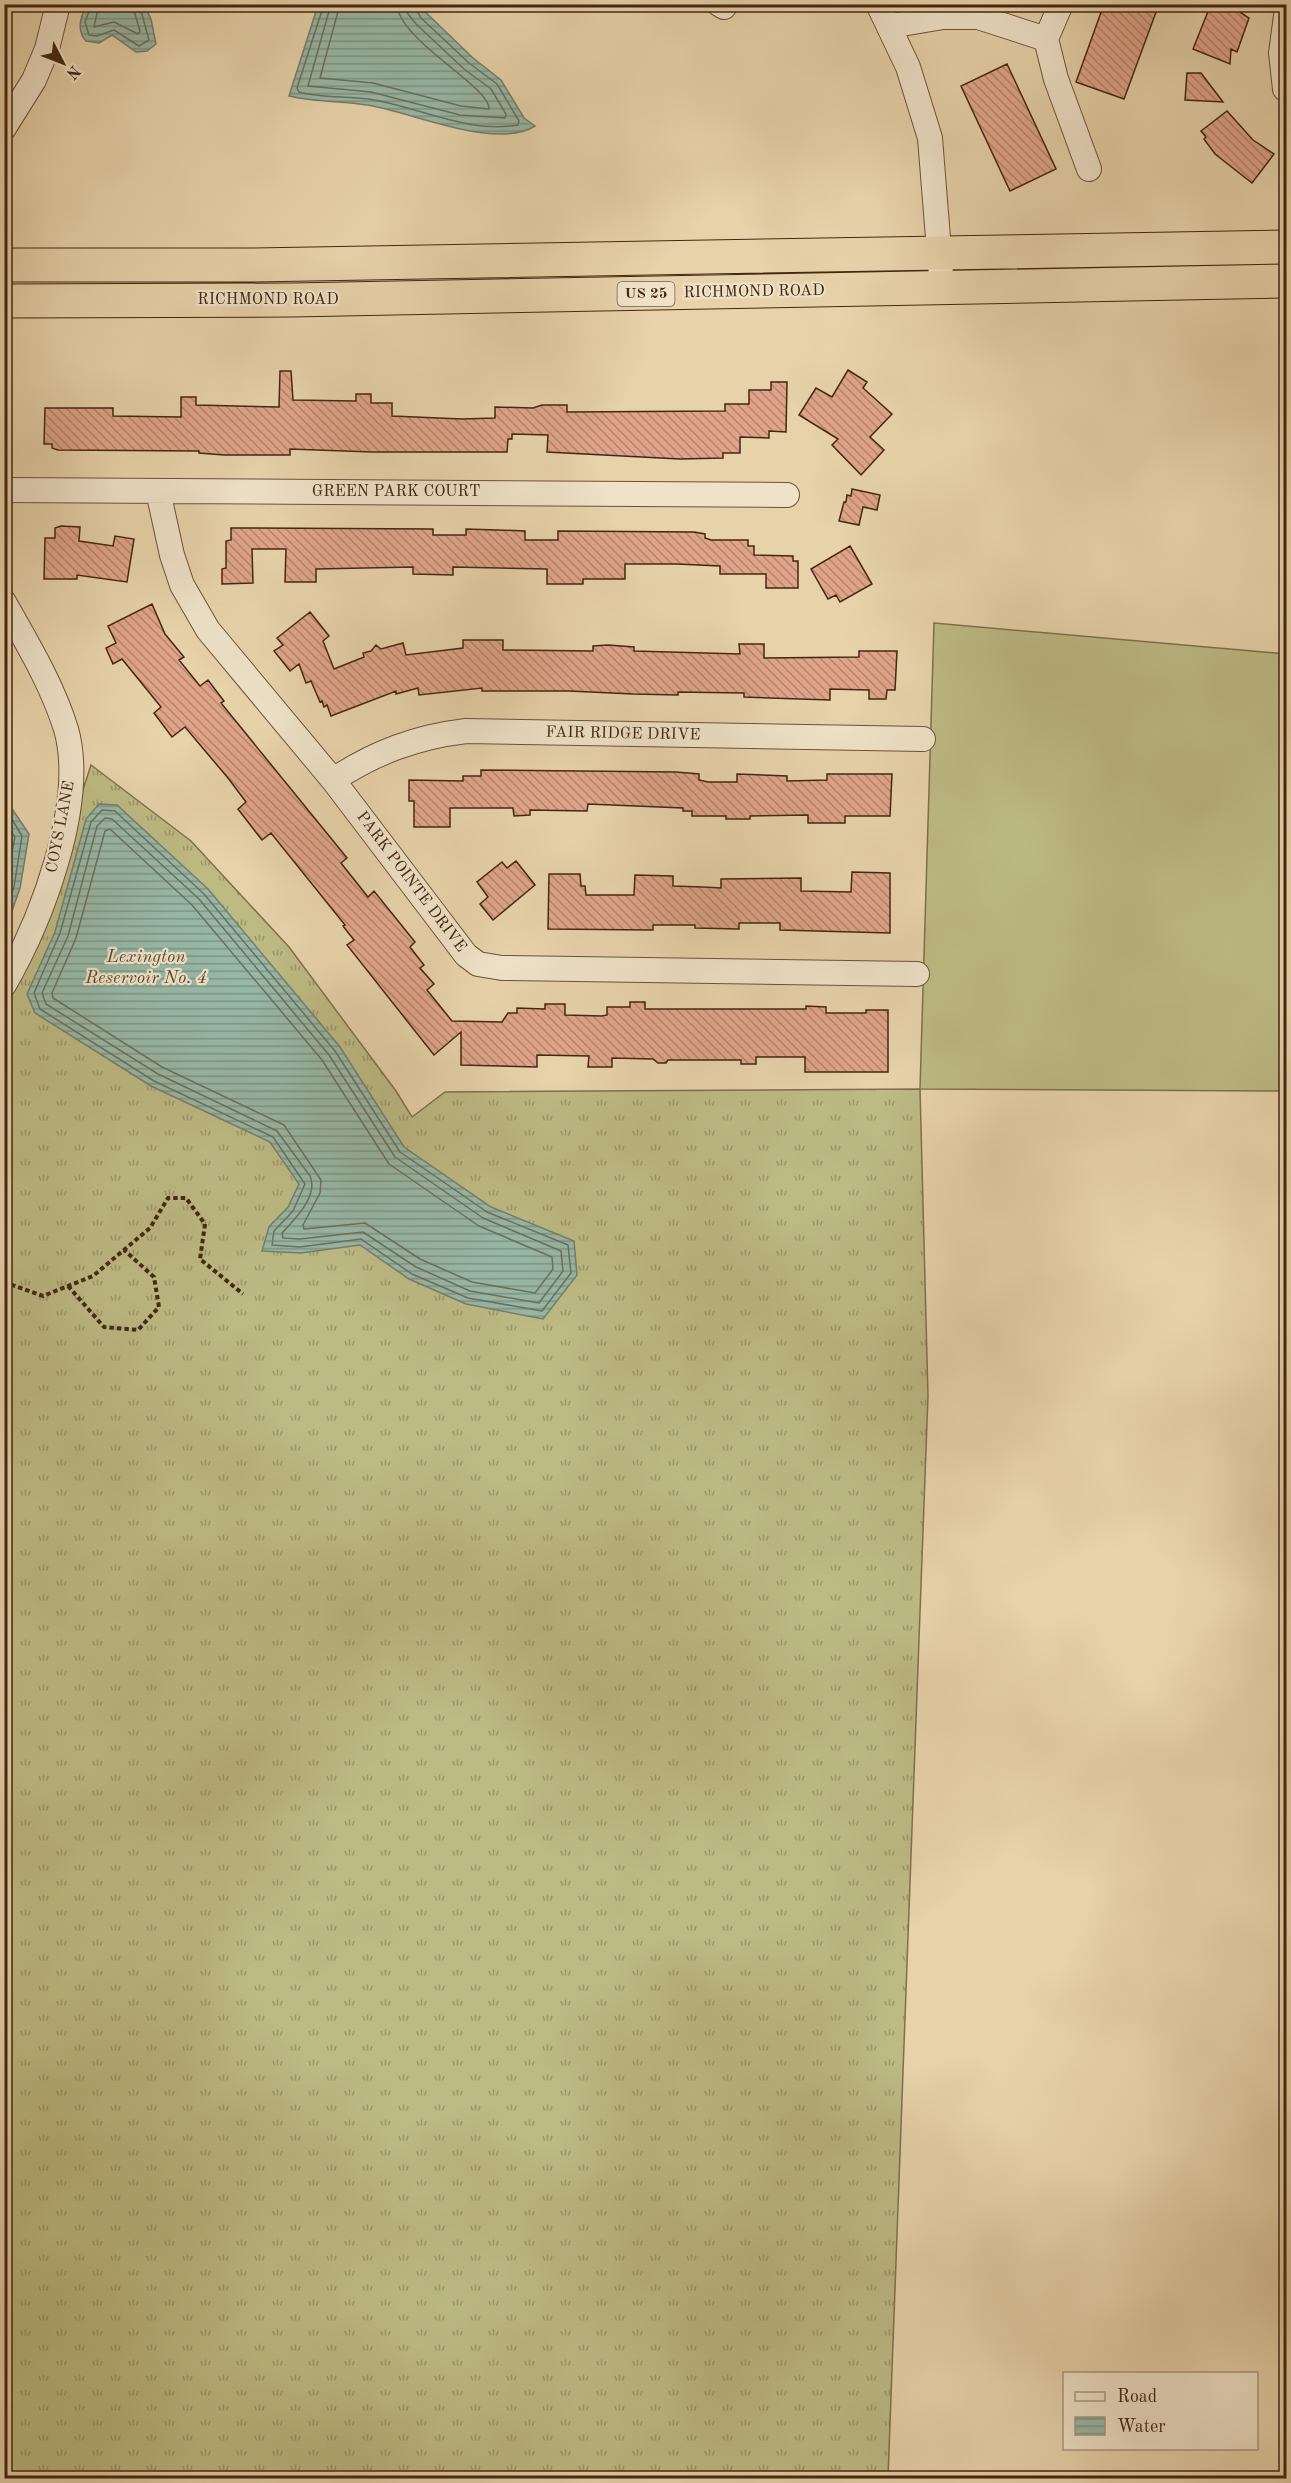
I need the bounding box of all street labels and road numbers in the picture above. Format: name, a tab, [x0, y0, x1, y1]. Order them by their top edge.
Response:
road number: US 25	[618, 282, 674, 306]
street label: RICHMOND ROAD	[683, 283, 825, 301]
street label: RICHMOND ROAD	[197, 292, 339, 308]
street label: GREEN PARK COURT	[312, 484, 480, 500]
street label: FAIR RIDGE DRIVE	[545, 725, 701, 743]
street label: COYS LANE	[44, 780, 78, 874]
street label: PARK POINTE DRIVE	[353, 809, 469, 955]

